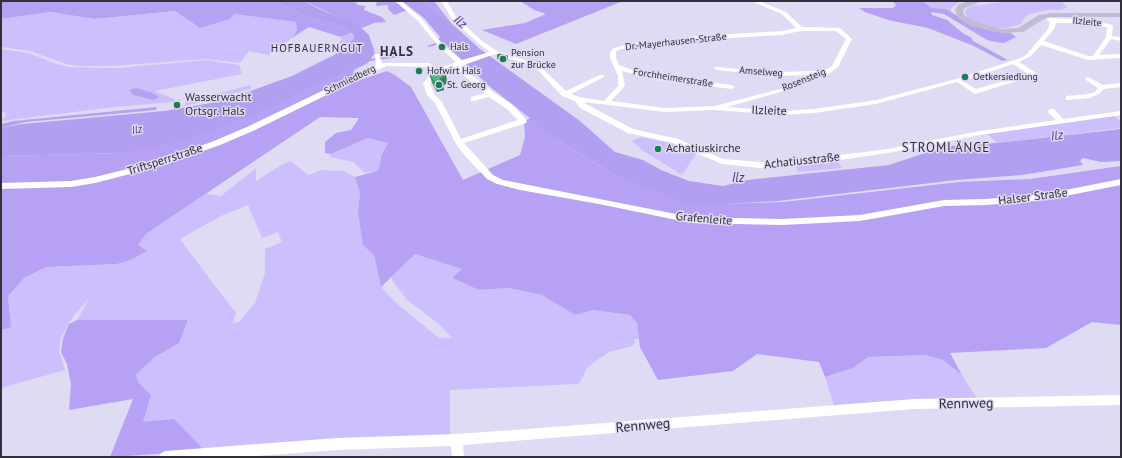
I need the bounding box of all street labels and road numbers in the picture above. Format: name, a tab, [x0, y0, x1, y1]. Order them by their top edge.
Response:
street label: Ilzleite	[1072, 15, 1102, 29]
street label: Dr.-Mayerhausen-Straße	[625, 31, 727, 53]
street label: Schmiedberg	[322, 62, 378, 98]
street label: Amselweg	[739, 64, 783, 80]
street label: Forchheimerstraße	[632, 66, 714, 90]
street label: Rosensteig	[780, 66, 828, 94]
street label: Ilzleite	[751, 103, 787, 119]
street label: Triftsperrstraße	[125, 141, 205, 179]
street label: Achatiusstraße	[763, 150, 841, 172]
street label: Halser Straße	[998, 186, 1068, 208]
street label: Grafenleite	[675, 209, 733, 229]
street label: Rennweg	[939, 395, 993, 413]
street label: Rennweg	[615, 415, 671, 437]

